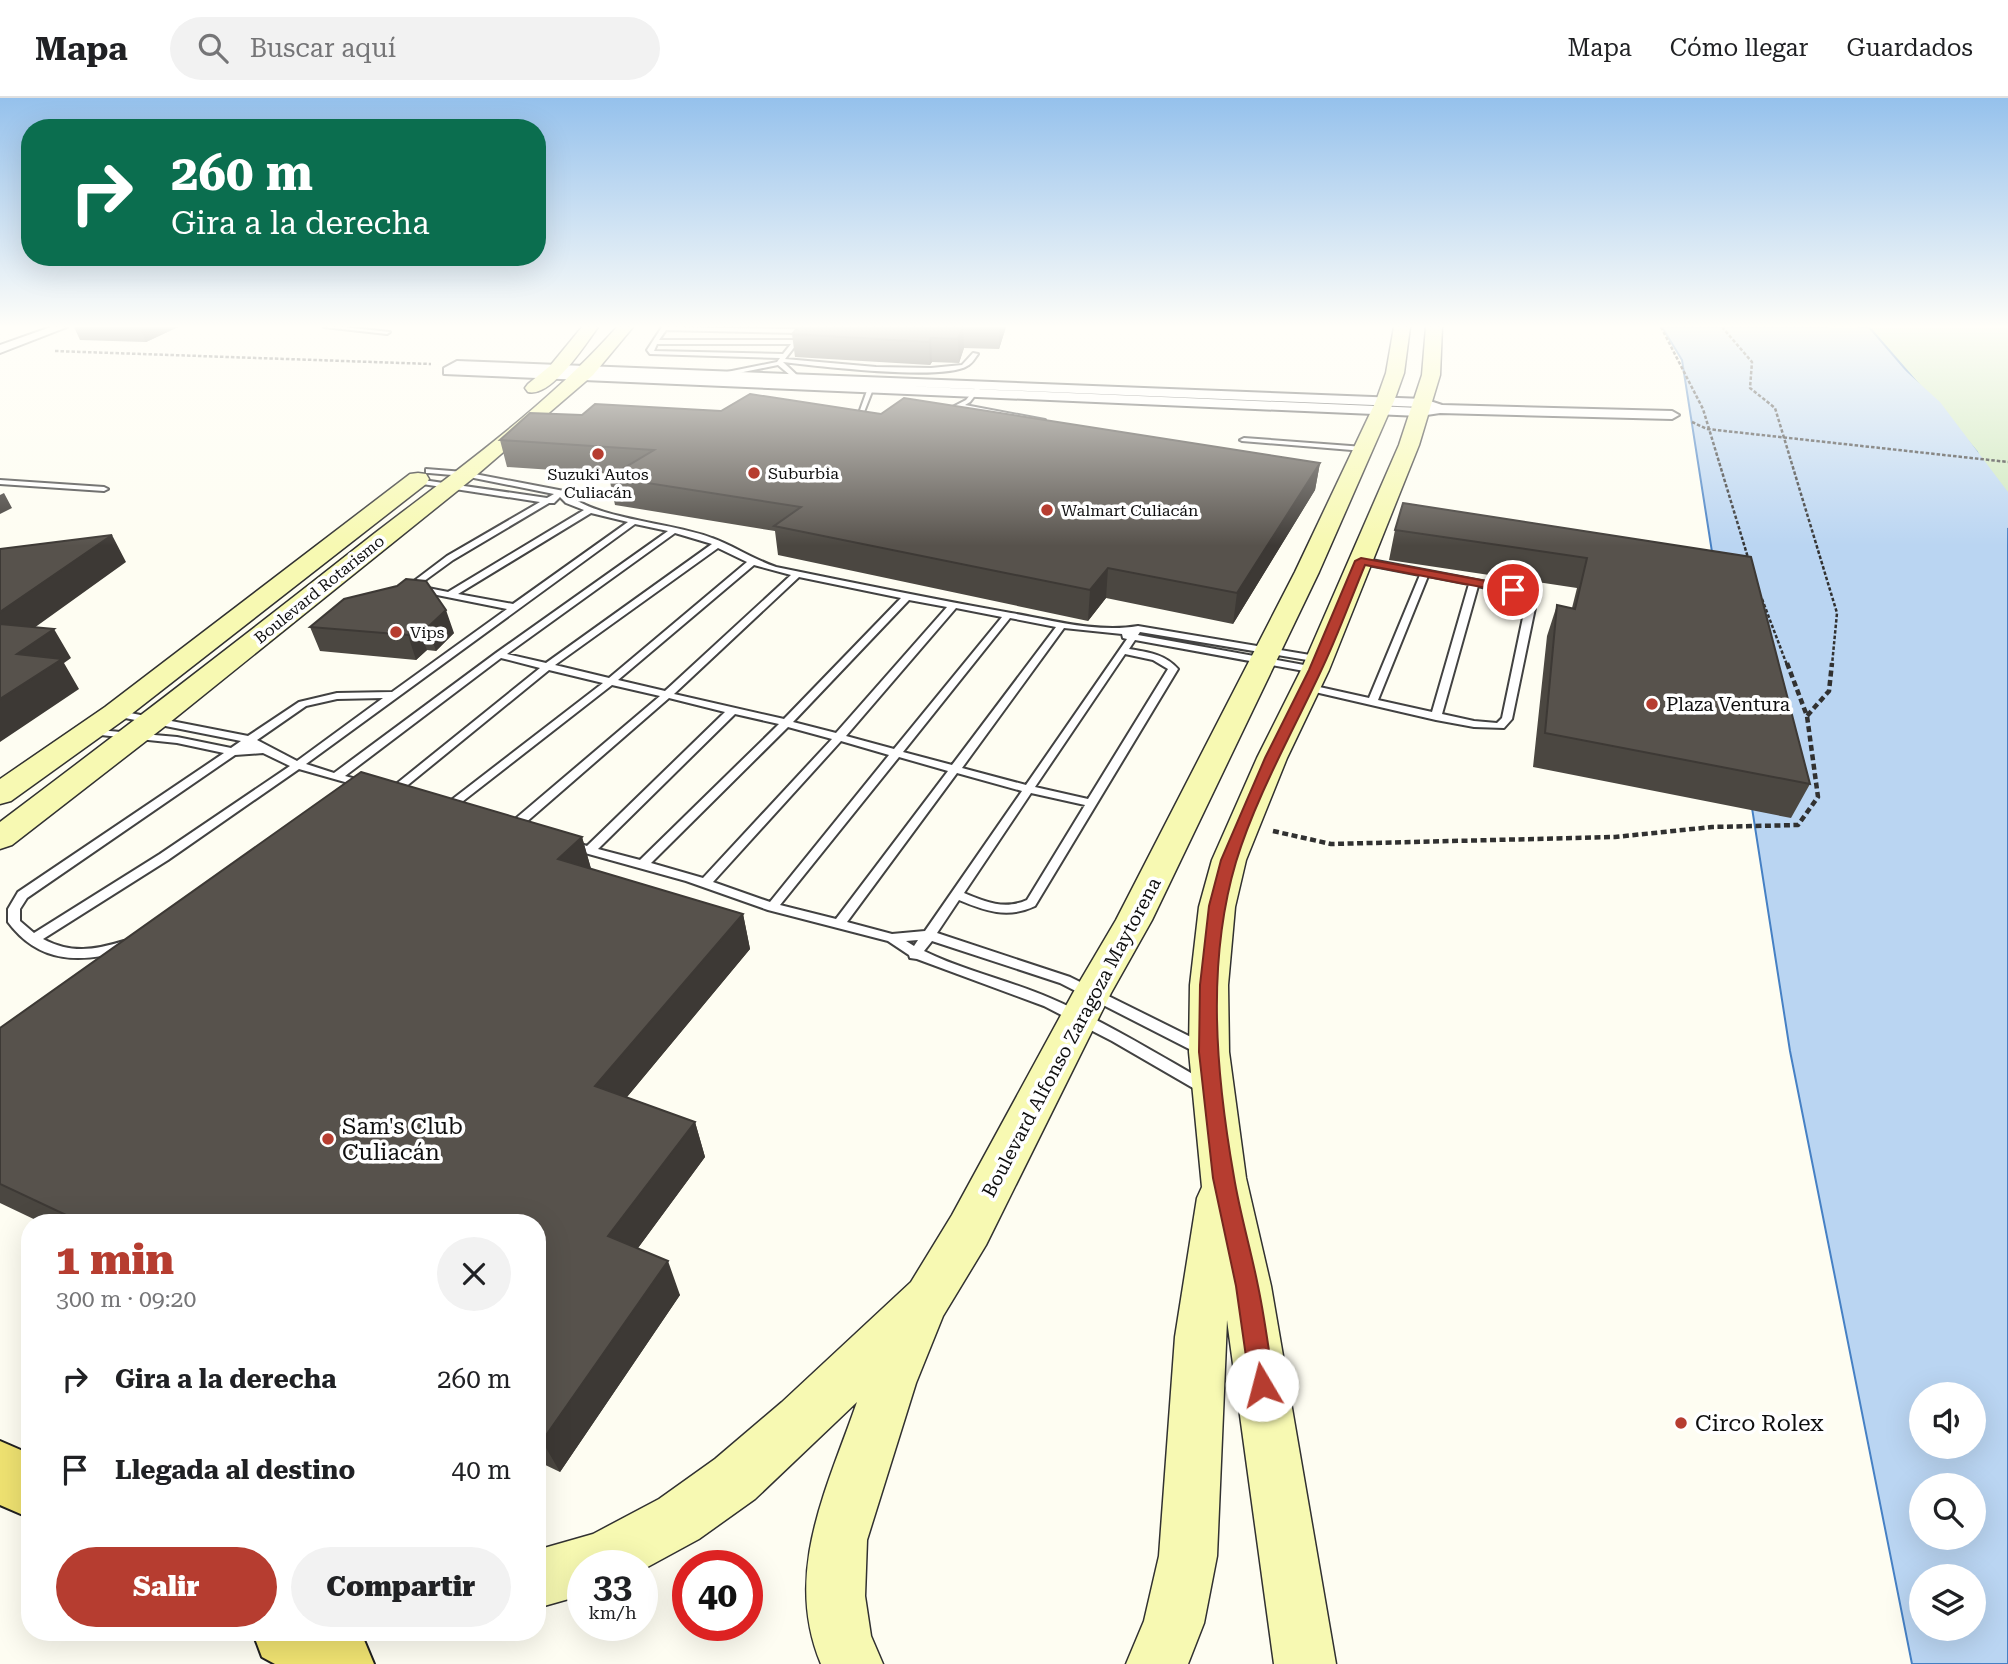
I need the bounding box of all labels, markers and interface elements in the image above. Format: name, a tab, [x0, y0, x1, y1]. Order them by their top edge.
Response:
search box	[170, 17, 660, 80]
text: Mapa	[35, 29, 128, 68]
icon: search	[194, 29, 232, 67]
text: Buscar aquí	[250, 33, 396, 63]
text: Mapa	[1568, 34, 1632, 62]
text: Cómo llegar	[1670, 34, 1808, 62]
text: Guardados	[1846, 34, 1973, 62]
text: 260 m	[171, 145, 313, 202]
icon: right	[56, 147, 147, 238]
text: Gira a la derecha	[171, 204, 430, 242]
marker: Suzuki Autos Culiacán	[590, 446, 606, 462]
place label: Suburbia	[768, 464, 839, 483]
place label: Suzuki Autos Culiacán	[548, 465, 649, 502]
marker: Suburbia	[746, 465, 762, 481]
place label: Walmart Culiacán	[1061, 501, 1198, 520]
marker: Walmart Culiacán	[1039, 502, 1055, 518]
street label: Boulevard Rotarismo	[251, 531, 388, 648]
pin	[1483, 560, 1543, 620]
icon: arrive	[1494, 571, 1532, 609]
place label: Vips	[410, 623, 445, 642]
marker: Vips	[388, 624, 404, 640]
place label: Plaza Ventura	[1666, 693, 1791, 716]
marker: Plaza Ventura	[1644, 696, 1660, 712]
street label: Boulevard Alfonso Zaragoza Maytorena	[977, 873, 1166, 1201]
place label: Sam's Club Culiacán	[342, 1113, 463, 1166]
marker: Sam's Club Culiacán	[320, 1131, 336, 1147]
text: 1 min	[56, 1235, 174, 1284]
button: close	[437, 1237, 511, 1311]
text: 300 m · 09:20	[56, 1286, 196, 1313]
position arrow	[1225, 1348, 1299, 1422]
icon: right	[56, 1360, 94, 1398]
text: Gira a la derecha	[115, 1364, 336, 1394]
text: 260 m	[437, 1364, 511, 1394]
map controls	[1909, 1382, 1986, 1641]
button: sound	[1909, 1382, 1986, 1459]
place label: Circo Rolex	[1695, 1410, 1824, 1437]
marker: Circo Rolex	[1673, 1415, 1689, 1431]
icon: arrive	[56, 1451, 94, 1489]
text: Llegada al destino	[115, 1455, 355, 1485]
text: 40 m	[452, 1455, 511, 1485]
button: search	[1909, 1473, 1986, 1550]
button: Salir	[56, 1547, 277, 1627]
button: Compartir	[291, 1547, 511, 1627]
speed limit sign: 40	[672, 1550, 763, 1641]
button: layers	[1909, 1564, 1986, 1641]
text: 33	[593, 1566, 632, 1607]
text: km/h	[588, 1602, 637, 1623]

